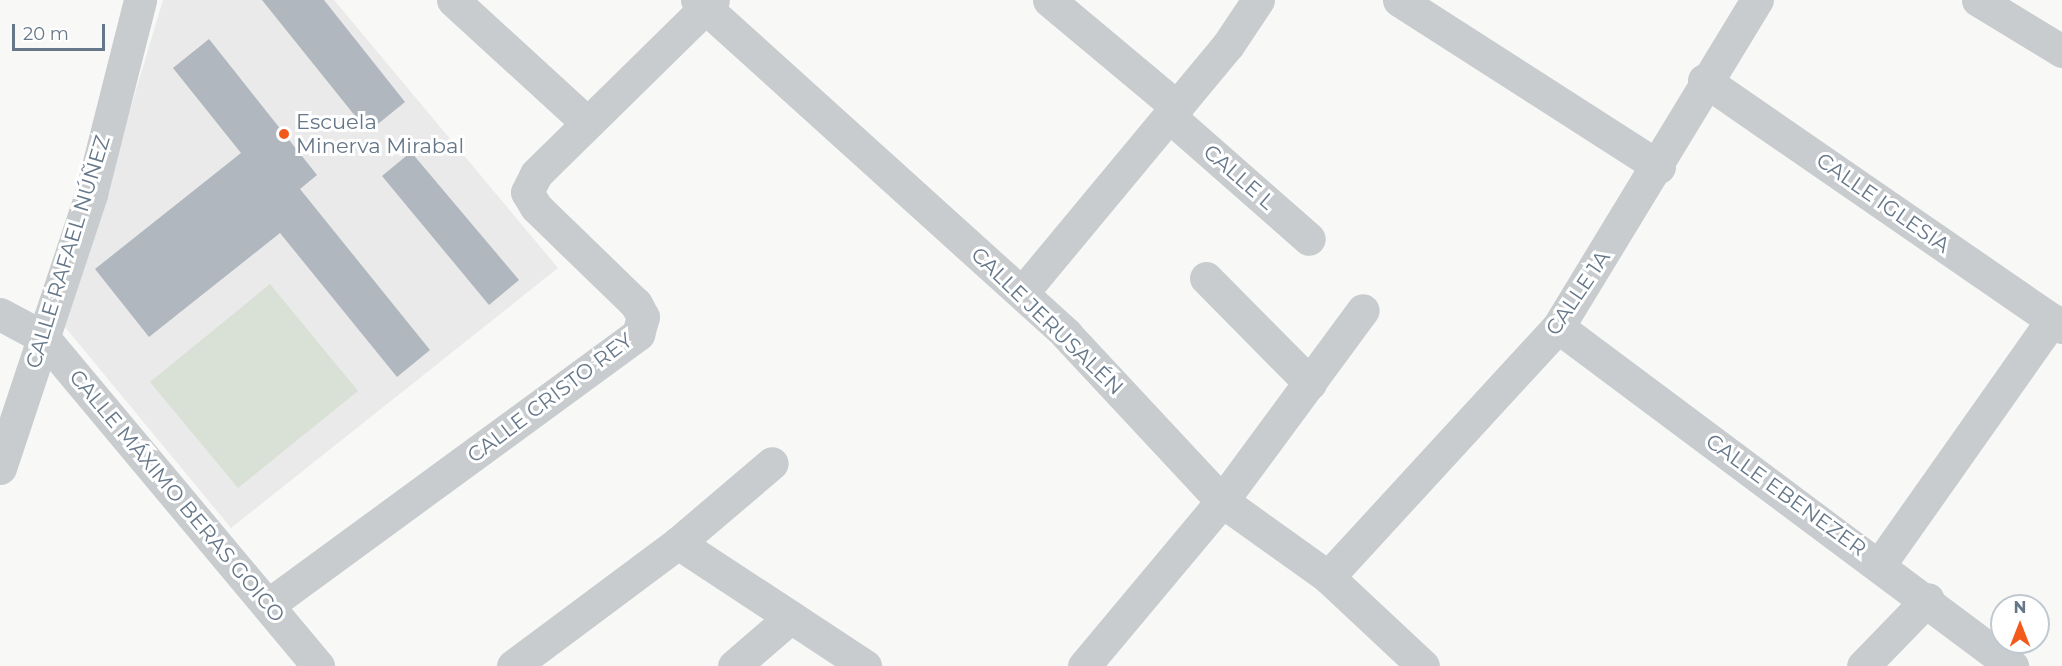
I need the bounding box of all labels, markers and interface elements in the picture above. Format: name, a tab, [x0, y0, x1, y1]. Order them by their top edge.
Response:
scale bar	[15, 12, 108, 50]
text: 20 m	[23, 23, 69, 45]
place label: Escuela Minerva Mirabal	[296, 109, 464, 159]
marker: Escuela Minerva Mirabal	[277, 127, 291, 141]
street label: CALLE RAFAEL NÚÑEZ	[21, 133, 115, 371]
street label: CALLE L	[1198, 139, 1280, 215]
street label: CALLE IGLESIA	[1811, 148, 1955, 258]
street label: CALLE JERUSALÉN	[966, 242, 1128, 400]
street label: CALLE 1A	[1541, 246, 1615, 340]
street label: CALLE CRISTO REY	[462, 328, 638, 468]
street label: CALLE MÁXIMO BERAS GOICO	[64, 365, 290, 627]
street label: CALLE EBENEZER	[1701, 428, 1871, 562]
north arrow	[1990, 594, 2050, 654]
text: N	[2014, 598, 2026, 617]

